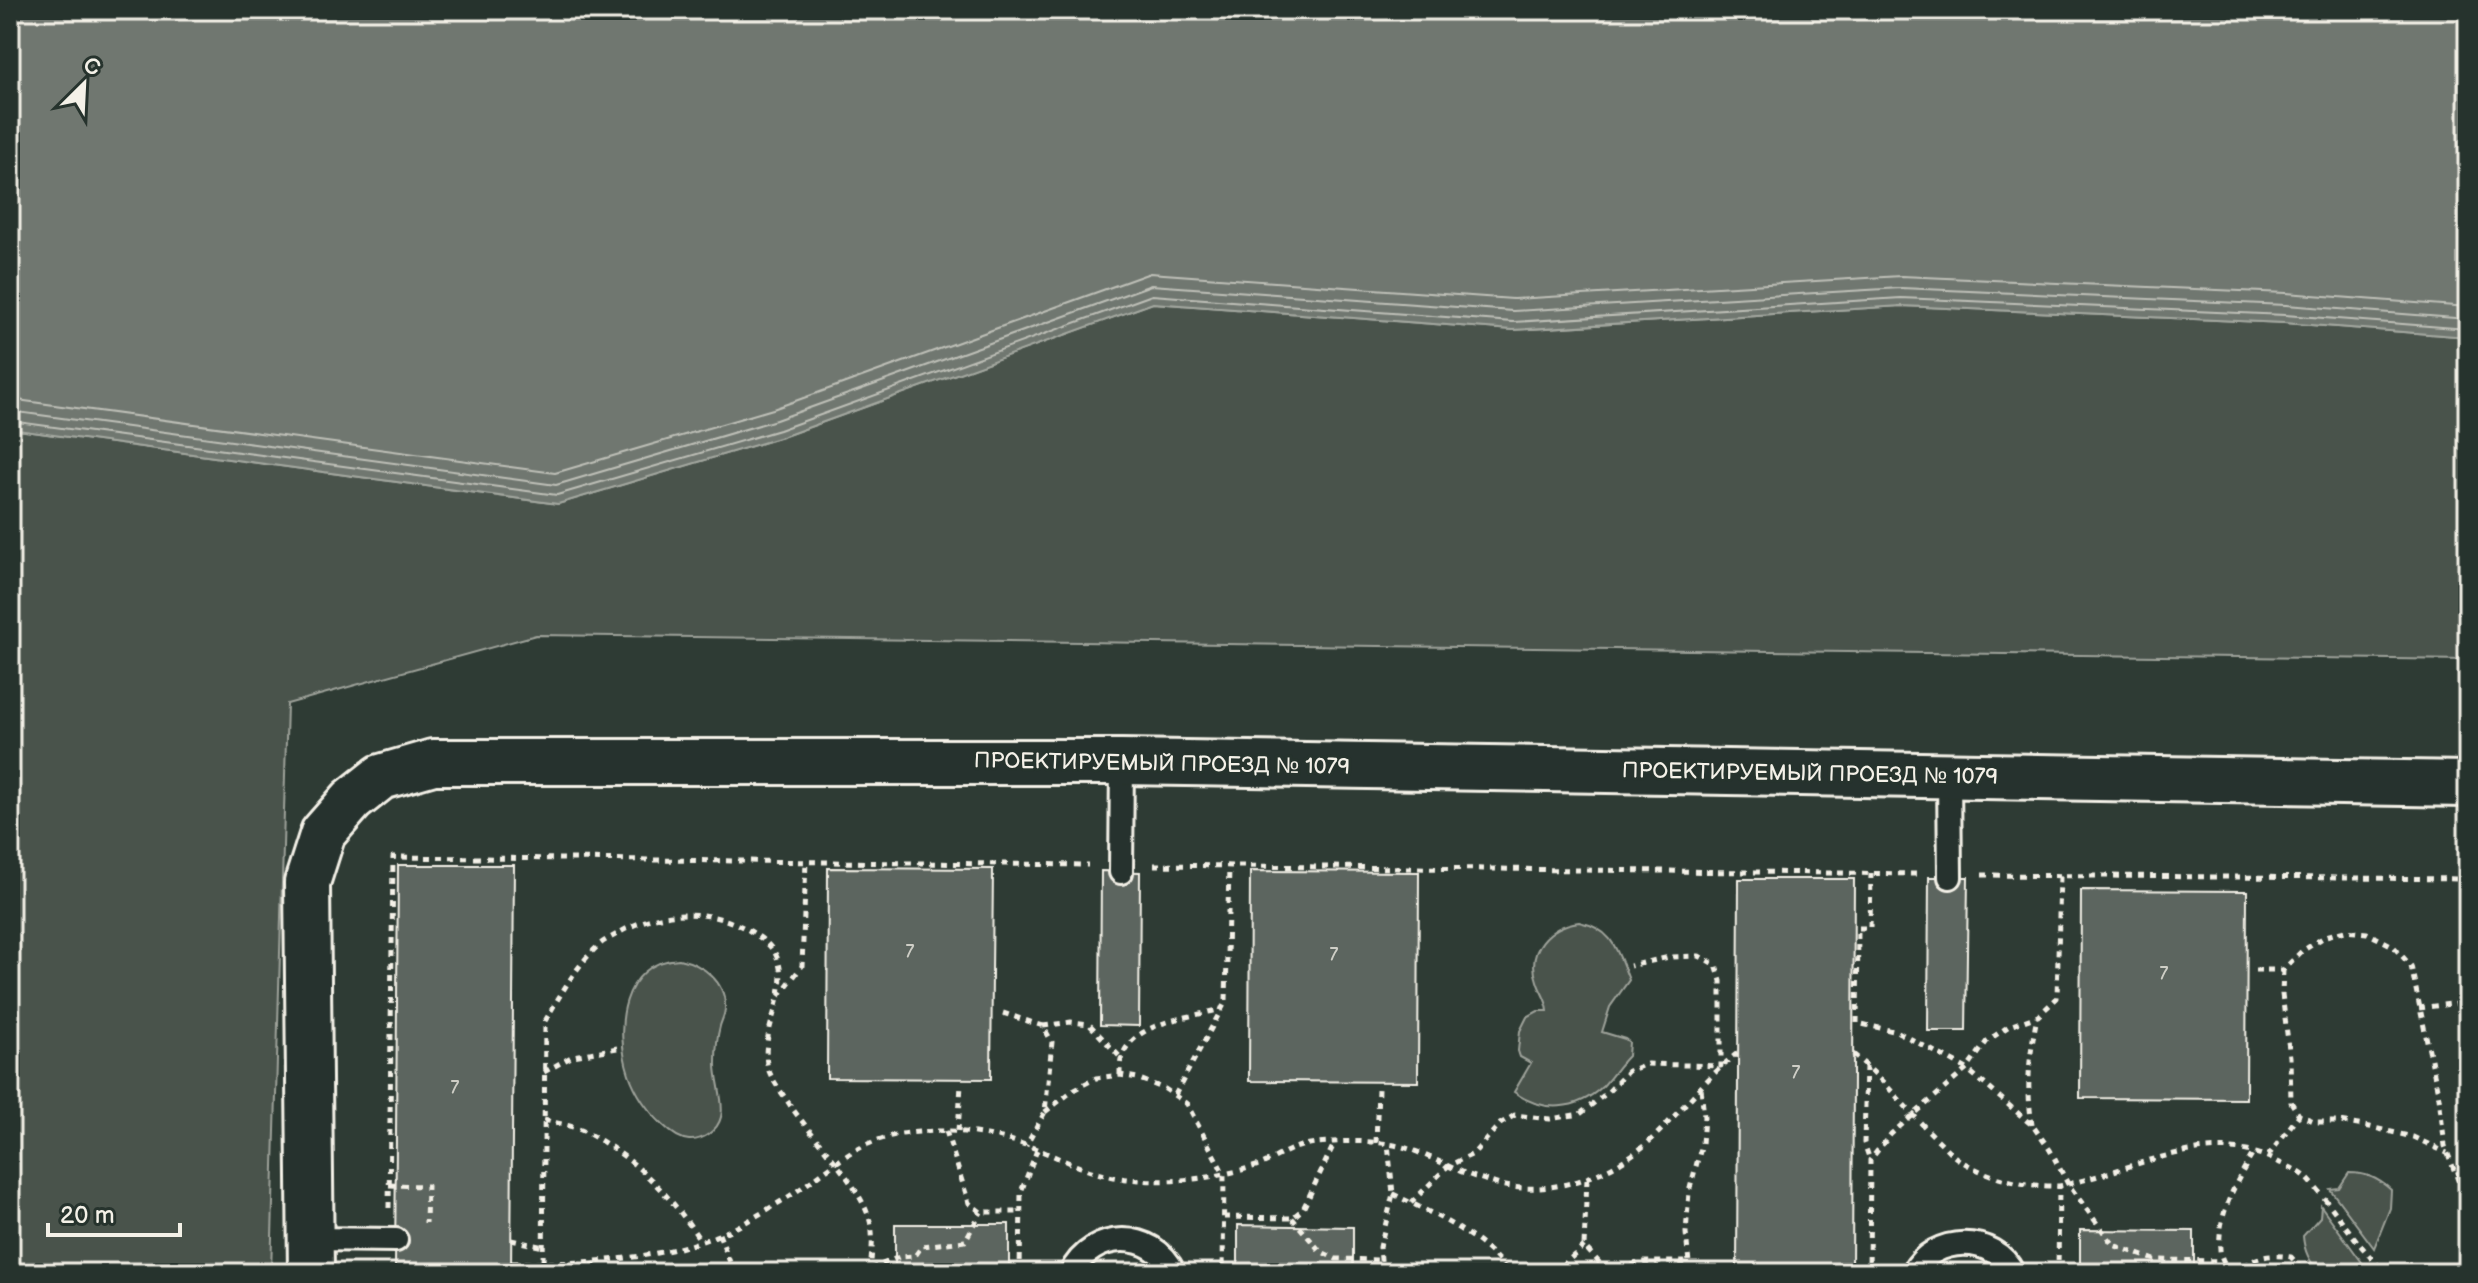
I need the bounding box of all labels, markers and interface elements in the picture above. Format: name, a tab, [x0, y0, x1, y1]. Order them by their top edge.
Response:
north arrow	[44, 44, 124, 124]
text: С	[79, 52, 104, 83]
street label: ПРОЕКТИРУЕМЫЙ ПРОЕЗД № 1079	[974, 747, 1350, 781]
street label: ПРОЕКТИРУЕМЫЙ ПРОЕЗД № 1079	[1622, 757, 1998, 791]
house number: 7	[906, 941, 915, 962]
house number: 7	[1330, 944, 1339, 965]
house number: 7	[2160, 963, 2169, 984]
house number: 7	[1792, 1062, 1801, 1083]
house number: 7	[451, 1077, 460, 1098]
scale bar	[48, 1187, 180, 1237]
text: 20 m	[60, 1201, 115, 1230]

